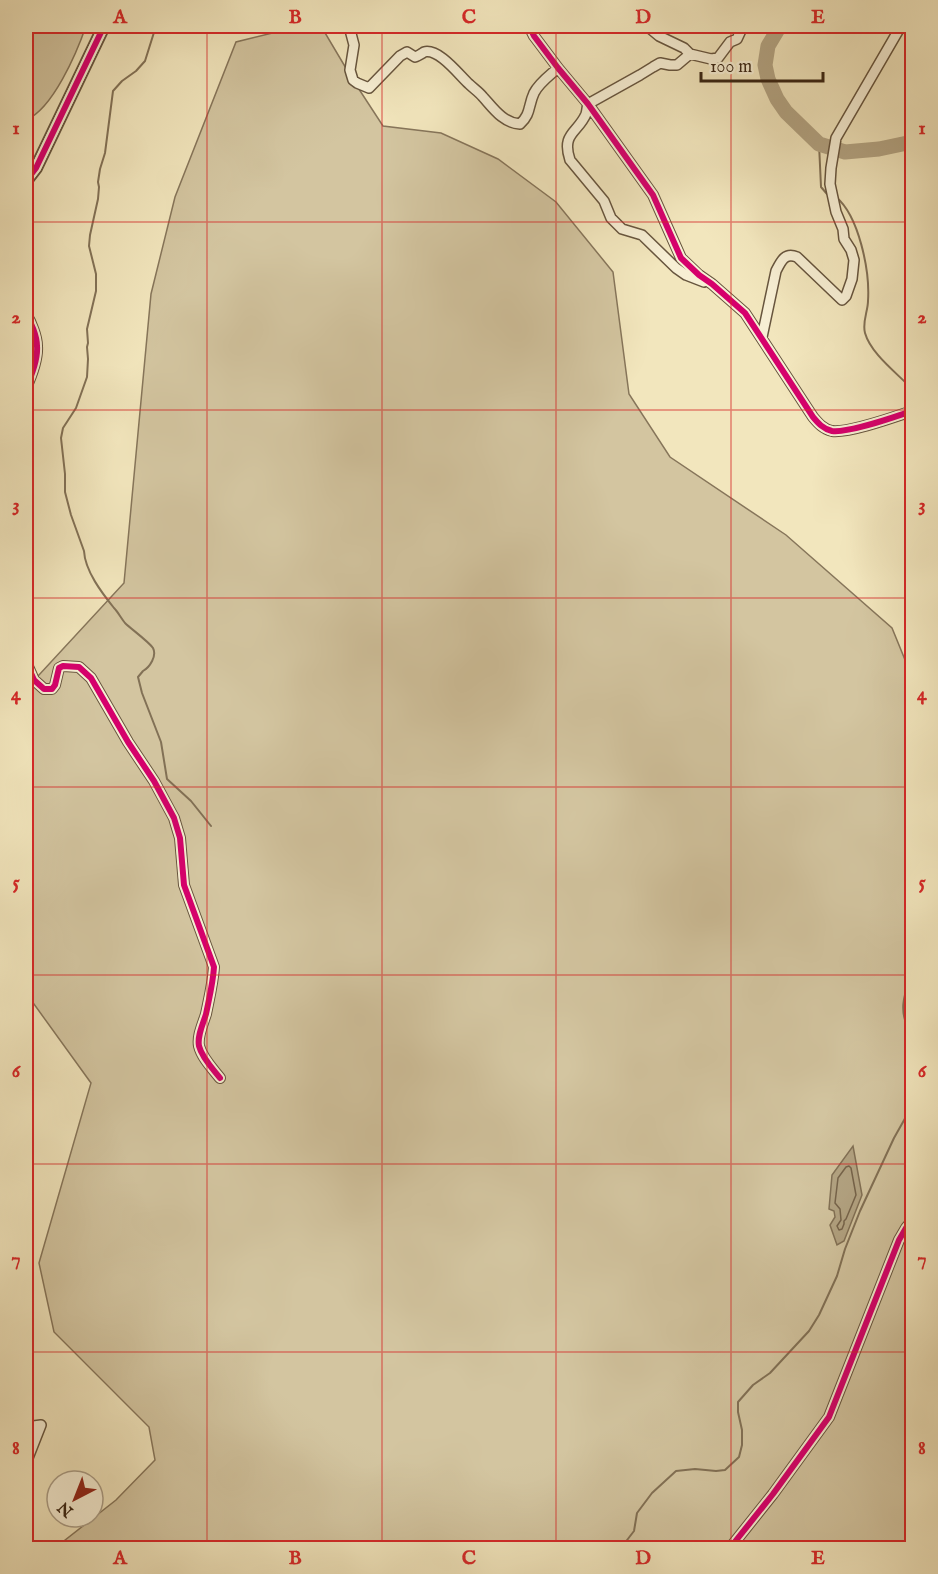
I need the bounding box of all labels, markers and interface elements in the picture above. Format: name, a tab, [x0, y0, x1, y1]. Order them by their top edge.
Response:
text: A	[112, 5, 128, 30]
text: B	[288, 5, 302, 30]
text: C	[462, 5, 476, 30]
text: D	[635, 5, 651, 30]
text: E	[811, 5, 825, 30]
scale bar	[701, 45, 822, 83]
text: 100 m	[710, 56, 752, 79]
text: 1	[12, 116, 20, 141]
text: 1	[918, 116, 926, 141]
text: 2	[11, 305, 21, 330]
text: 2	[917, 305, 927, 330]
text: 3	[12, 493, 20, 518]
text: 3	[918, 493, 926, 518]
text: 4	[11, 682, 22, 707]
text: 4	[917, 682, 928, 707]
text: 5	[12, 870, 20, 895]
text: 5	[918, 870, 926, 895]
text: 6	[12, 1059, 22, 1084]
text: 6	[918, 1059, 928, 1084]
text: 7	[11, 1247, 21, 1272]
text: 7	[917, 1247, 927, 1272]
text: 8	[12, 1436, 20, 1461]
text: 8	[918, 1436, 926, 1461]
north arrow	[45, 1469, 105, 1529]
text: N	[54, 1496, 79, 1521]
text: A	[112, 1546, 128, 1571]
text: B	[288, 1546, 302, 1571]
text: C	[462, 1546, 476, 1571]
text: D	[635, 1546, 651, 1571]
text: E	[811, 1546, 825, 1571]

